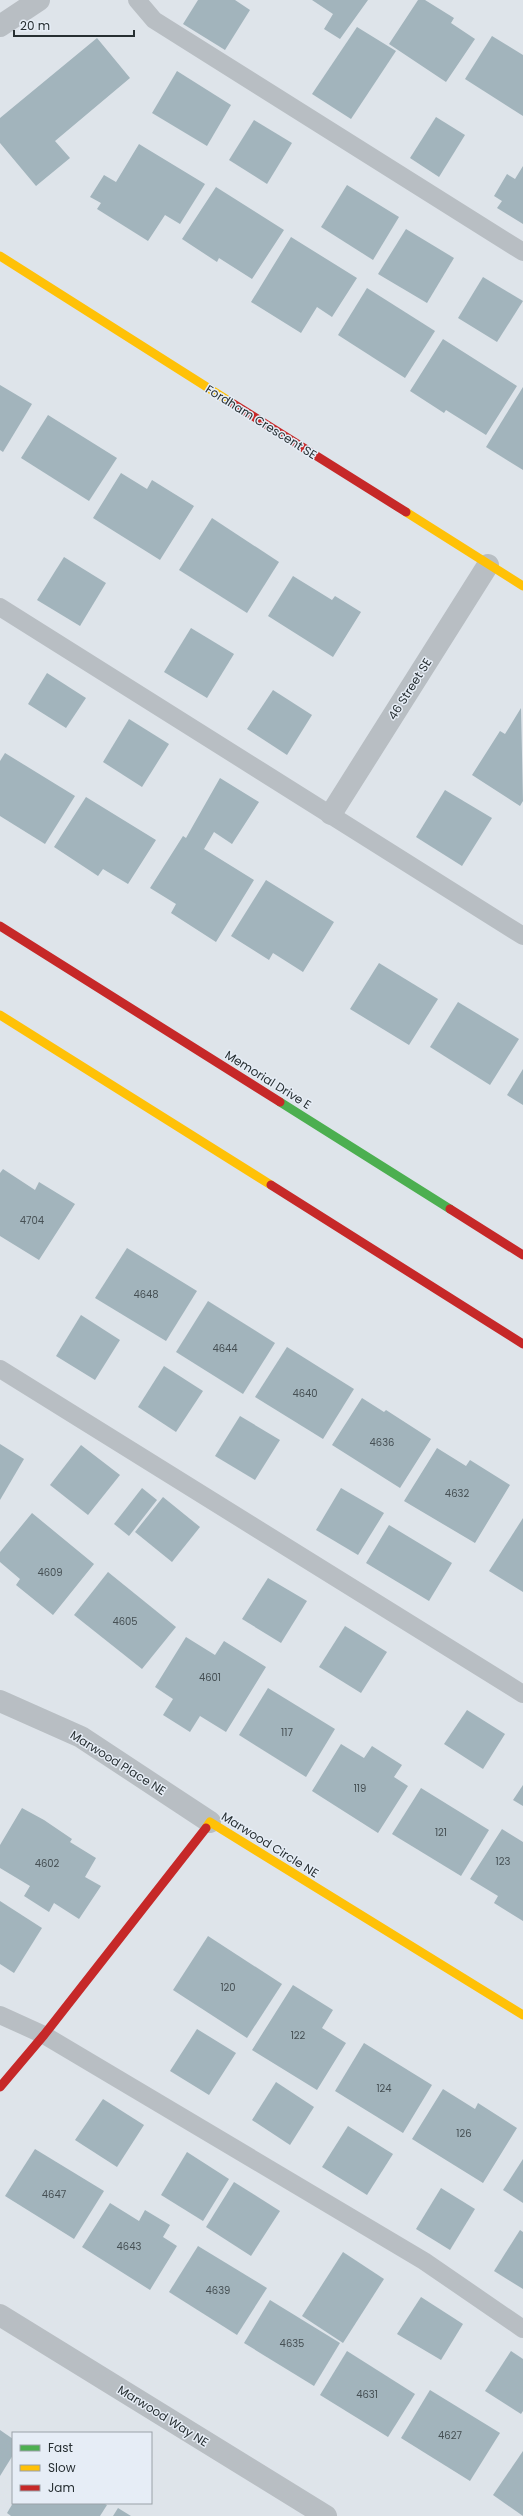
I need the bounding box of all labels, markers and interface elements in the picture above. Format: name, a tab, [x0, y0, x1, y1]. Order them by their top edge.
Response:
scale bar	[14, 12, 134, 38]
text: 20 m	[20, 17, 50, 34]
street label: Fordham Crescent SE	[202, 380, 320, 463]
street label: 46 Street SE	[384, 655, 435, 723]
street label: Memorial Drive E	[222, 1046, 315, 1113]
house number: 4704	[20, 1213, 44, 1228]
house number: 4648	[133, 1287, 159, 1302]
house number: 4644	[212, 1341, 238, 1356]
house number: 4640	[292, 1386, 318, 1401]
house number: 4636	[370, 1435, 394, 1450]
house number: 4632	[445, 1486, 469, 1501]
house number: 4609	[37, 1565, 63, 1580]
house number: 4605	[112, 1614, 138, 1629]
house number: 4601	[199, 1670, 221, 1685]
house number: 117	[281, 1725, 293, 1740]
street label: Marwood Place NE	[67, 1726, 169, 1799]
house number: 119	[354, 1781, 366, 1796]
street label: Marwood Circle NE	[218, 1808, 322, 1881]
house number: 121	[435, 1825, 447, 1840]
house number: 123	[496, 1854, 511, 1869]
house number: 4602	[35, 1856, 60, 1871]
house number: 120	[220, 1980, 236, 1995]
house number: 122	[291, 2028, 306, 2043]
house number: 124	[376, 2081, 392, 2096]
house number: 126	[456, 2126, 472, 2141]
house number: 4647	[42, 2187, 67, 2202]
house number: 4643	[117, 2239, 142, 2254]
house number: 4639	[206, 2283, 230, 2298]
house number: 4635	[280, 2336, 304, 2351]
street label: Marwood Way NE	[115, 2381, 212, 2450]
house number: 4631	[356, 2387, 378, 2402]
house number: 4627	[438, 2428, 462, 2443]
legend	[12, 2432, 152, 2504]
text: Fast	[48, 2439, 73, 2456]
text: Slow	[48, 2459, 76, 2476]
text: Jam	[48, 2479, 75, 2496]

